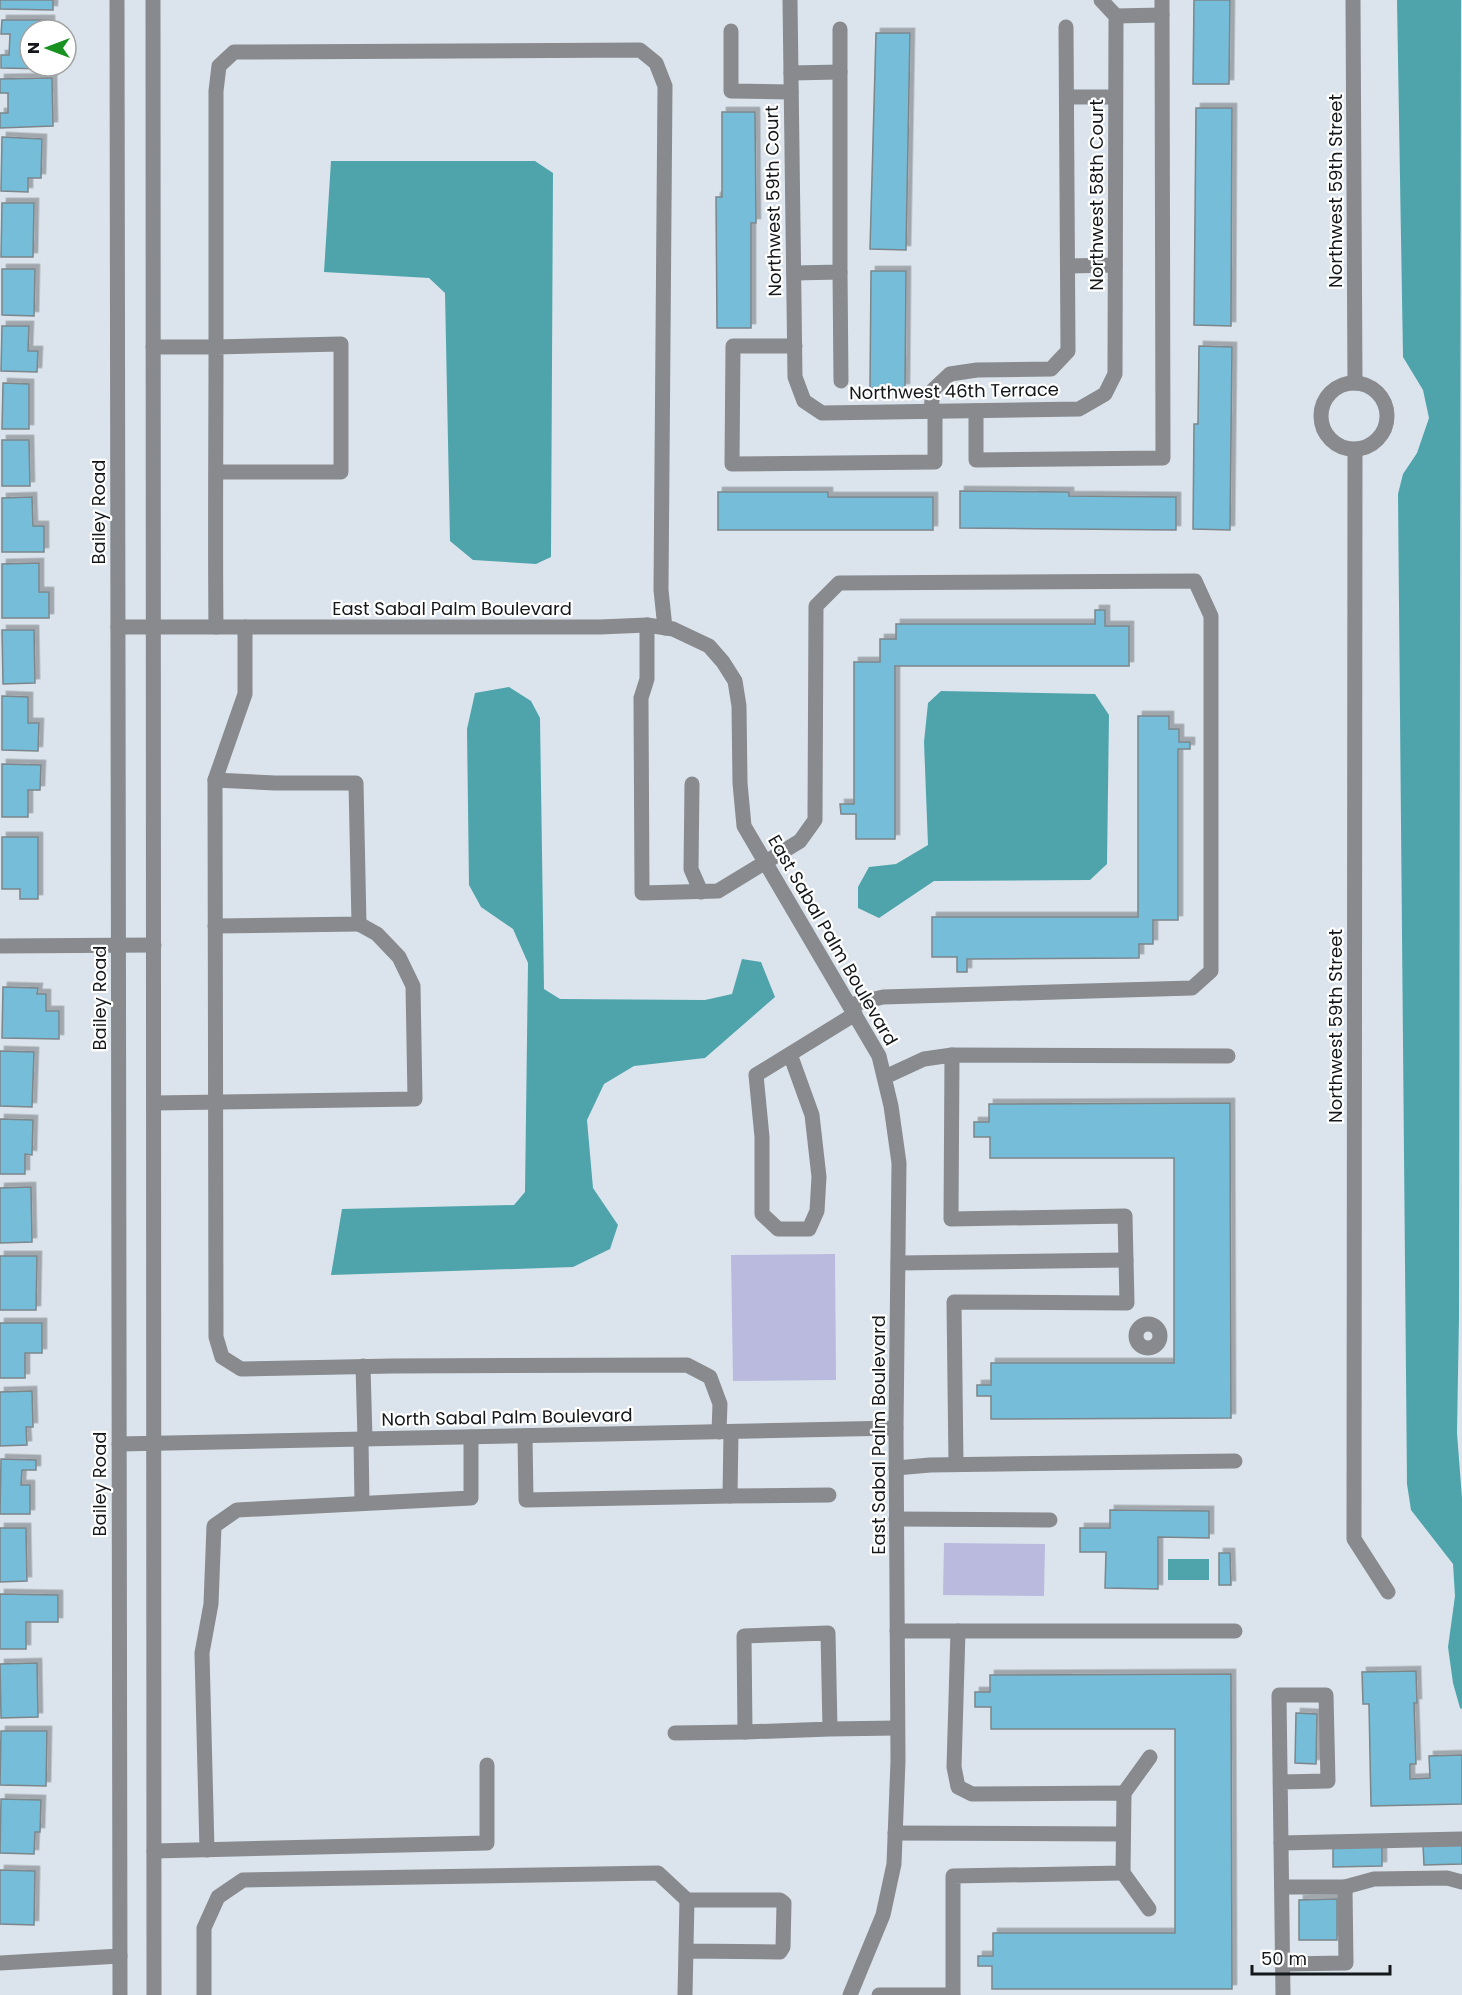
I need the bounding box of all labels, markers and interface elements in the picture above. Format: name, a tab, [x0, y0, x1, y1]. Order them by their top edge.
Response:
north arrow	[18, 18, 78, 78]
text: N	[22, 42, 45, 54]
street label: Northwest 59th Street	[1323, 94, 1348, 288]
street label: Northwest 58th Court	[1084, 99, 1109, 291]
street label: Northwest 59th Court	[759, 105, 787, 297]
street label: Northwest 46th Terrace	[849, 377, 1059, 405]
street label: Bailey Road	[86, 460, 111, 564]
street label: East Sabal Palm Boulevard	[332, 596, 572, 621]
street label: East Sabal Palm Boulevard	[762, 830, 904, 1050]
street label: Northwest 59th Street	[1323, 929, 1348, 1123]
street label: Bailey Road	[87, 946, 112, 1050]
street label: East Sabal Palm Boulevard	[866, 1315, 891, 1555]
street label: North Sabal Palm Boulevard	[381, 1402, 633, 1432]
street label: Bailey Road	[87, 1432, 112, 1536]
scale bar	[1252, 1938, 1390, 1976]
text: 50 m	[1261, 1946, 1307, 1971]

